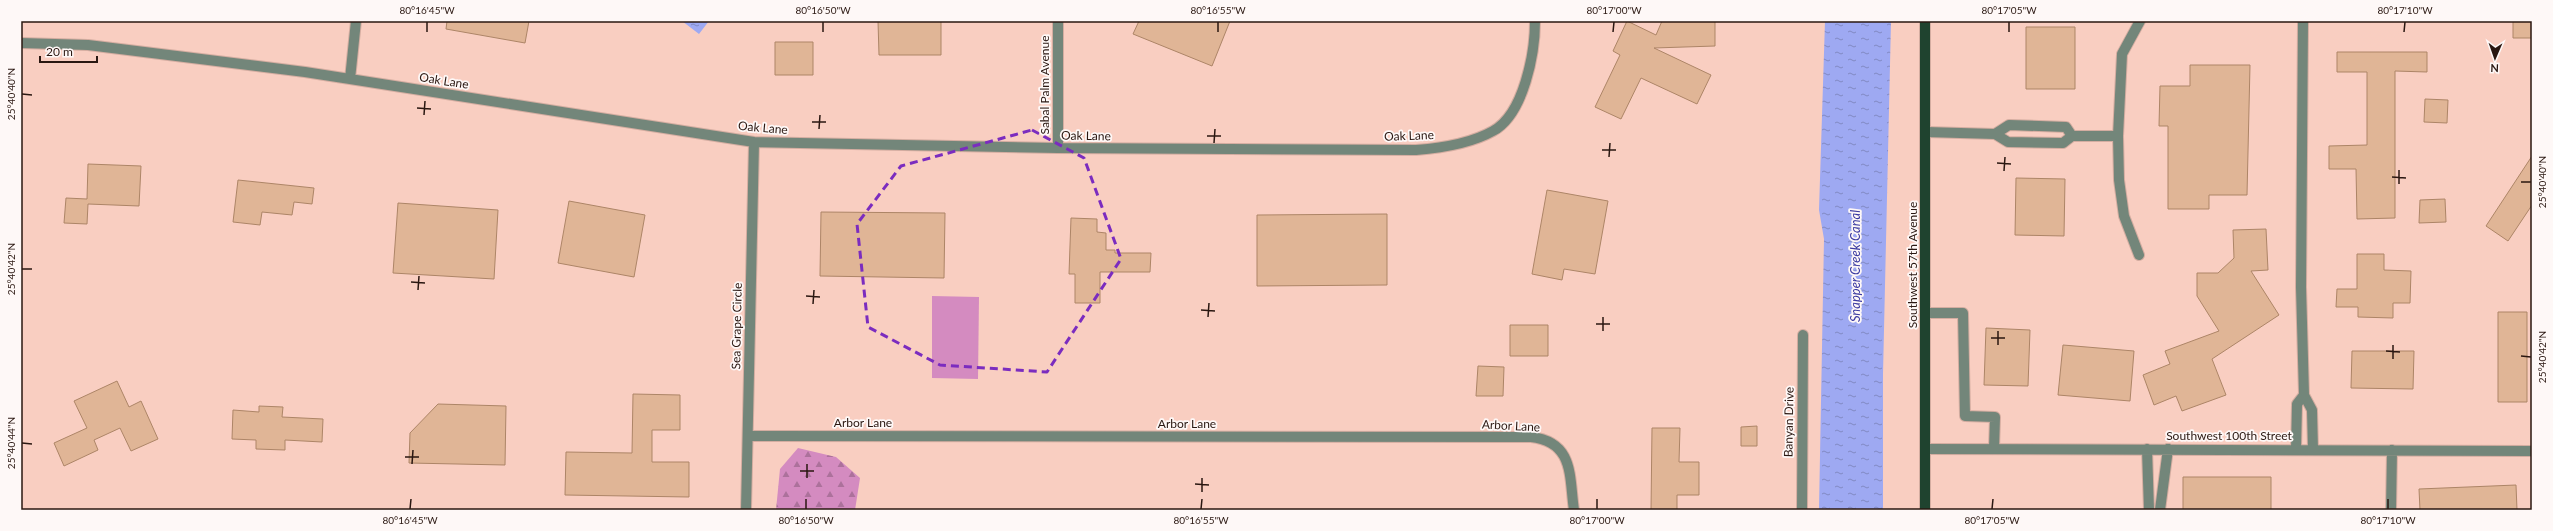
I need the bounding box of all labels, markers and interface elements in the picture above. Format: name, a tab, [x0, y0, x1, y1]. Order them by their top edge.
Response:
text: 80°16'45"W	[399, 4, 455, 16]
text: 80°16'50"W	[795, 4, 851, 16]
text: 80°16'55"W	[1190, 4, 1246, 16]
text: 80°17'00"W	[1586, 4, 1642, 16]
text: 80°17'05"W	[1981, 4, 2037, 16]
text: 80°17'10"W	[2377, 4, 2433, 16]
street label: Sabal Palm Avenue	[1037, 35, 1052, 135]
scale bar	[40, 38, 97, 64]
north arrow	[2475, 38, 2515, 78]
text: 20 m	[46, 44, 73, 59]
text: N	[2490, 62, 2499, 75]
text: 25°40'40"N	[5, 68, 17, 120]
street label: Oak Lane	[418, 69, 470, 92]
street label: Oak Lane	[738, 118, 788, 137]
street label: Oak Lane	[1384, 127, 1434, 144]
street label: Oak Lane	[1061, 128, 1111, 143]
text: 25°40'40"N	[2536, 156, 2548, 208]
street label: Southwest 57th Avenue	[1905, 202, 1920, 328]
water label: Snapper Creek Canal	[1847, 210, 1863, 322]
text: 25°40'42"N	[5, 243, 17, 295]
street label: Sea Grape Circle	[728, 282, 745, 370]
text: 25°40'42"N	[2536, 331, 2548, 383]
street label: Banyan Drive	[1780, 387, 1797, 457]
street label: Arbor Lane	[834, 415, 892, 430]
street label: Arbor Lane	[1158, 416, 1216, 431]
street label: Arbor Lane	[1482, 416, 1541, 435]
text: 25°40'44"N	[5, 417, 17, 469]
street label: Southwest 100th Street	[2166, 428, 2293, 443]
text: 80°16'45"W	[382, 514, 438, 526]
text: 80°16'50"W	[778, 514, 834, 526]
text: 80°16'55"W	[1173, 514, 1229, 526]
text: 80°17'00"W	[1569, 514, 1625, 526]
text: 80°17'05"W	[1964, 514, 2020, 526]
text: 80°17'10"W	[2360, 514, 2416, 526]

